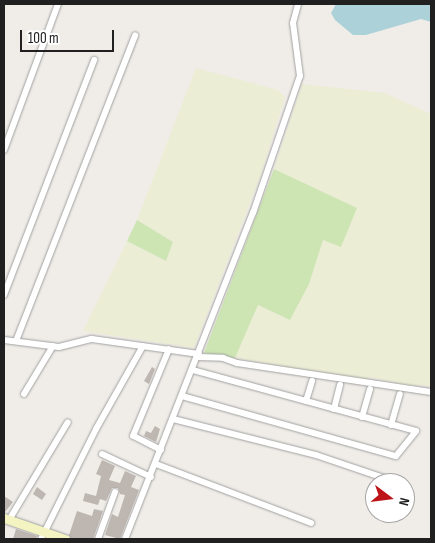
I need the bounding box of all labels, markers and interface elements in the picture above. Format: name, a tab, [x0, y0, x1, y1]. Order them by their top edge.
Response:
scale bar	[22, 20, 116, 52]
text: 100 m	[28, 29, 59, 48]
north arrow	[365, 473, 415, 523]
text: N	[395, 496, 413, 508]

